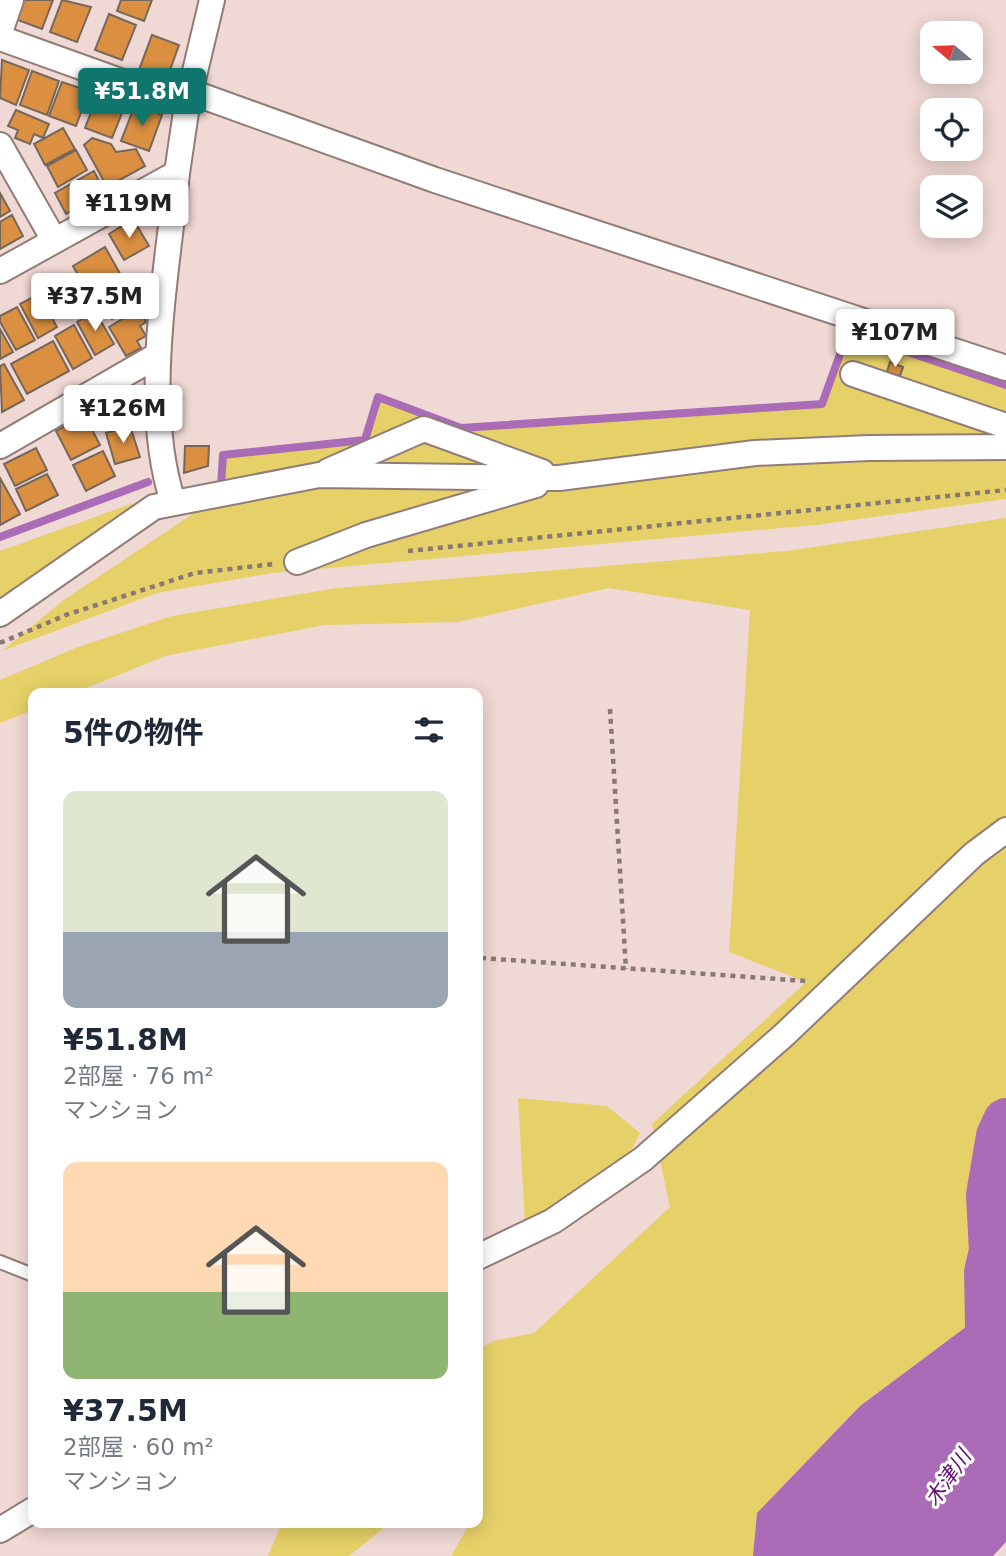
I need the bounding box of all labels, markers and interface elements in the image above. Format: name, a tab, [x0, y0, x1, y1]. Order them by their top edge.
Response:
north arrow	[920, 21, 984, 84]
map controls	[920, 21, 983, 238]
pin: ¥51.8M	[85, 68, 199, 128]
text: ¥51.8M	[94, 78, 190, 104]
button: locate	[920, 98, 983, 161]
button: layers	[920, 175, 983, 238]
pin: ¥119M	[80, 180, 178, 240]
text: ¥119M	[86, 190, 172, 216]
pin: ¥37.5M	[38, 274, 152, 333]
text: ¥37.5M	[47, 283, 143, 309]
pin: ¥107M	[846, 310, 944, 369]
text: ¥107M	[852, 319, 938, 345]
pin: ¥126M	[74, 386, 172, 445]
text: ¥126M	[80, 395, 166, 421]
icon: filters	[410, 711, 448, 749]
text: 5件の物件	[63, 715, 204, 750]
icon: home	[193, 836, 319, 962]
text: ¥51.8M	[63, 1022, 188, 1057]
text: 2部屋 · 76 m²	[63, 1063, 214, 1089]
text: マンション	[63, 1097, 178, 1123]
icon: home	[193, 1207, 319, 1333]
text: ¥37.5M	[63, 1393, 188, 1428]
text: 2部屋 · 60 m²	[63, 1434, 214, 1460]
water label: 木津川	[920, 1444, 977, 1511]
text: マンション	[63, 1468, 178, 1494]

